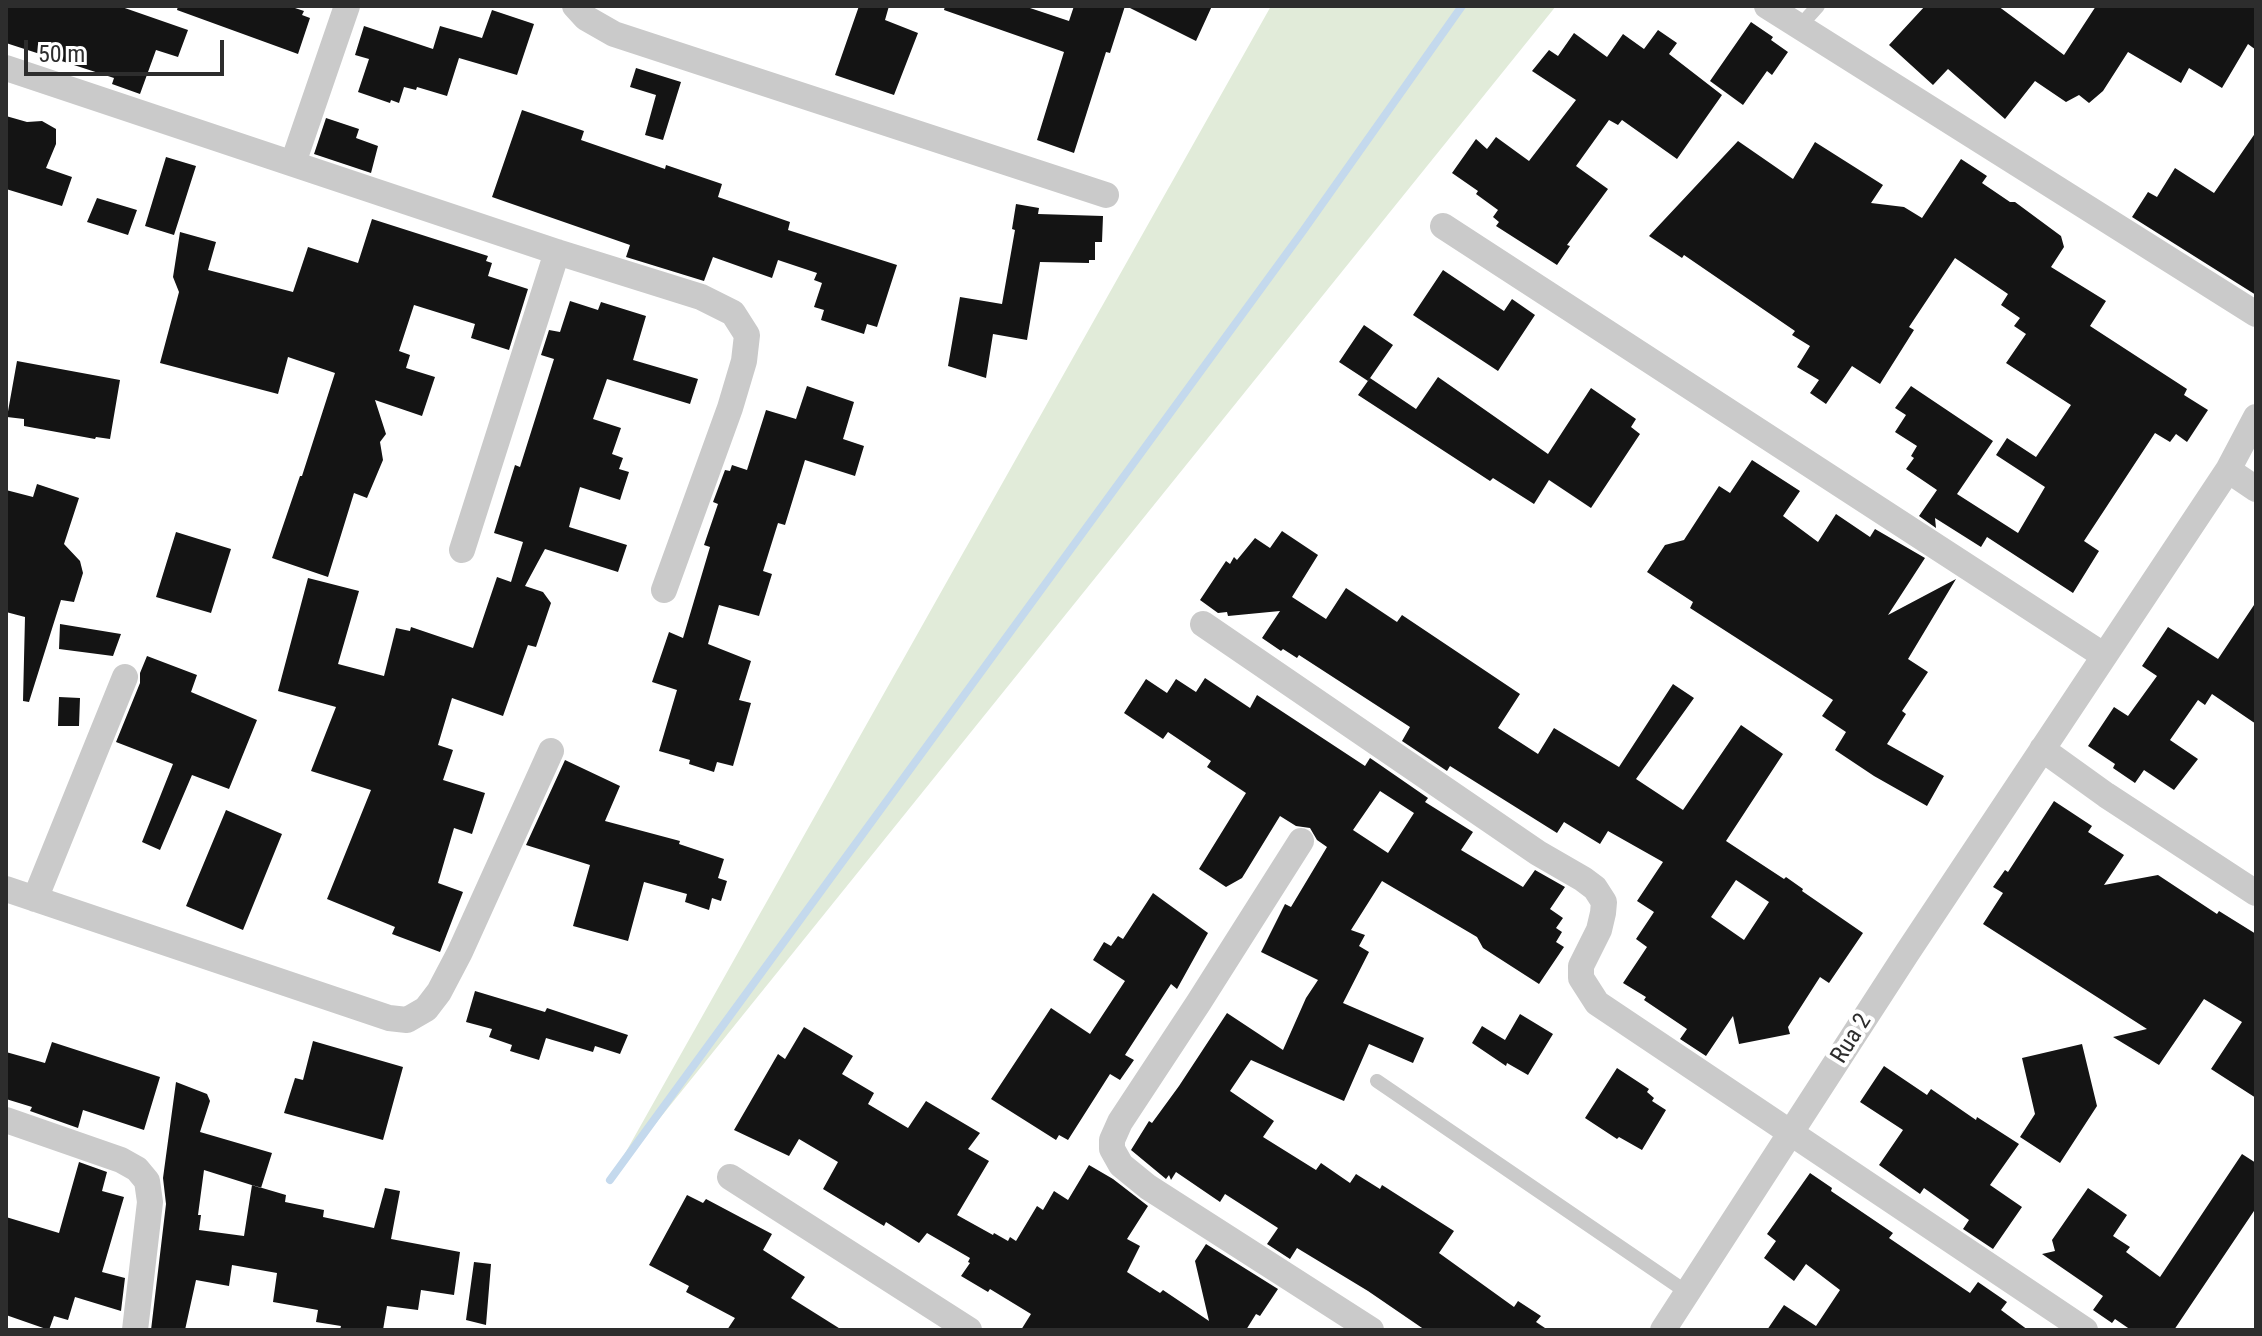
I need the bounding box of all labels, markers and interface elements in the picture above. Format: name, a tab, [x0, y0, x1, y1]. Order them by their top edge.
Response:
scale bar	[28, 24, 228, 74]
text: 50 m	[38, 40, 85, 68]
street label: Rua 2	[1826, 1009, 1878, 1069]

